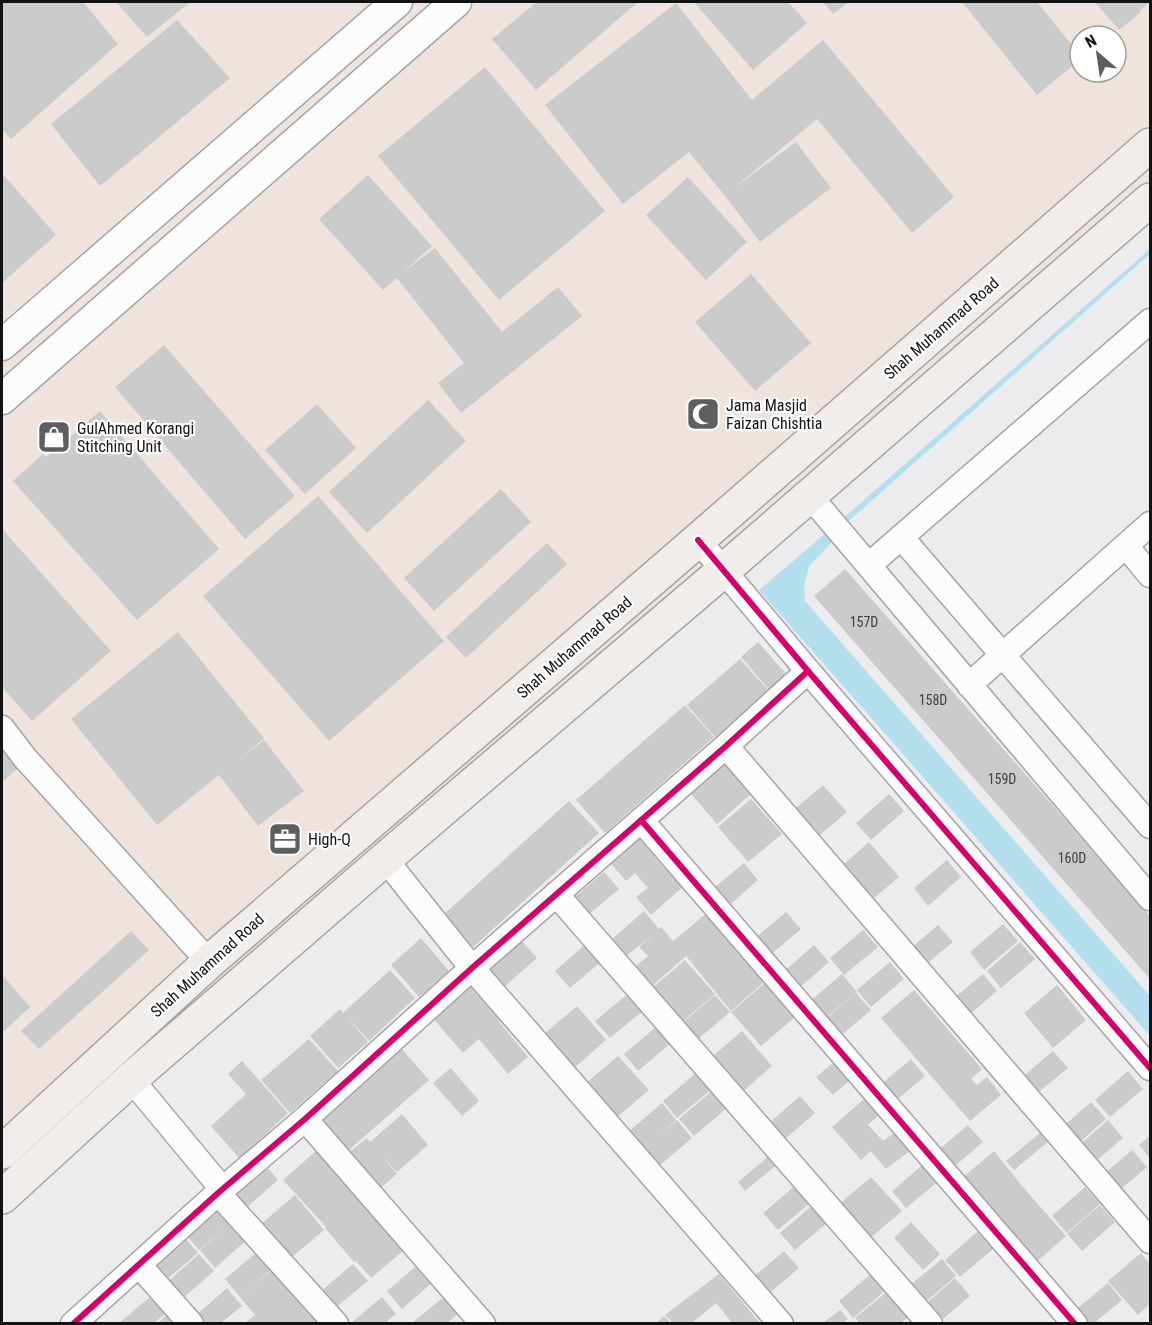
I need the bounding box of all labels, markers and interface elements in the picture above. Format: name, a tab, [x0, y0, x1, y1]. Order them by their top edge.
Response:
north arrow	[1068, 24, 1128, 84]
text: N	[1082, 31, 1100, 52]
street label: Shah Muhammad Road	[880, 273, 1003, 383]
mosque icon: Jama Masjid Faizan Chishtia	[685, 396, 721, 432]
place label: Jama Masjid Faizan Chishtia	[726, 396, 822, 433]
shop icon: GulAhmed Korangi Stitching Unit	[36, 419, 72, 455]
place label: GulAhmed Korangi Stitching Unit	[77, 419, 194, 456]
street label: Shah Muhammad Road	[513, 592, 636, 702]
house number: 157D	[850, 614, 878, 630]
house number: 158D	[919, 692, 947, 708]
house number: 159D	[988, 771, 1016, 787]
office icon: High-Q	[267, 821, 303, 857]
place label: High-Q	[308, 830, 351, 849]
house number: 160D	[1058, 850, 1086, 866]
street label: Shah Muhammad Road	[147, 910, 268, 1021]

